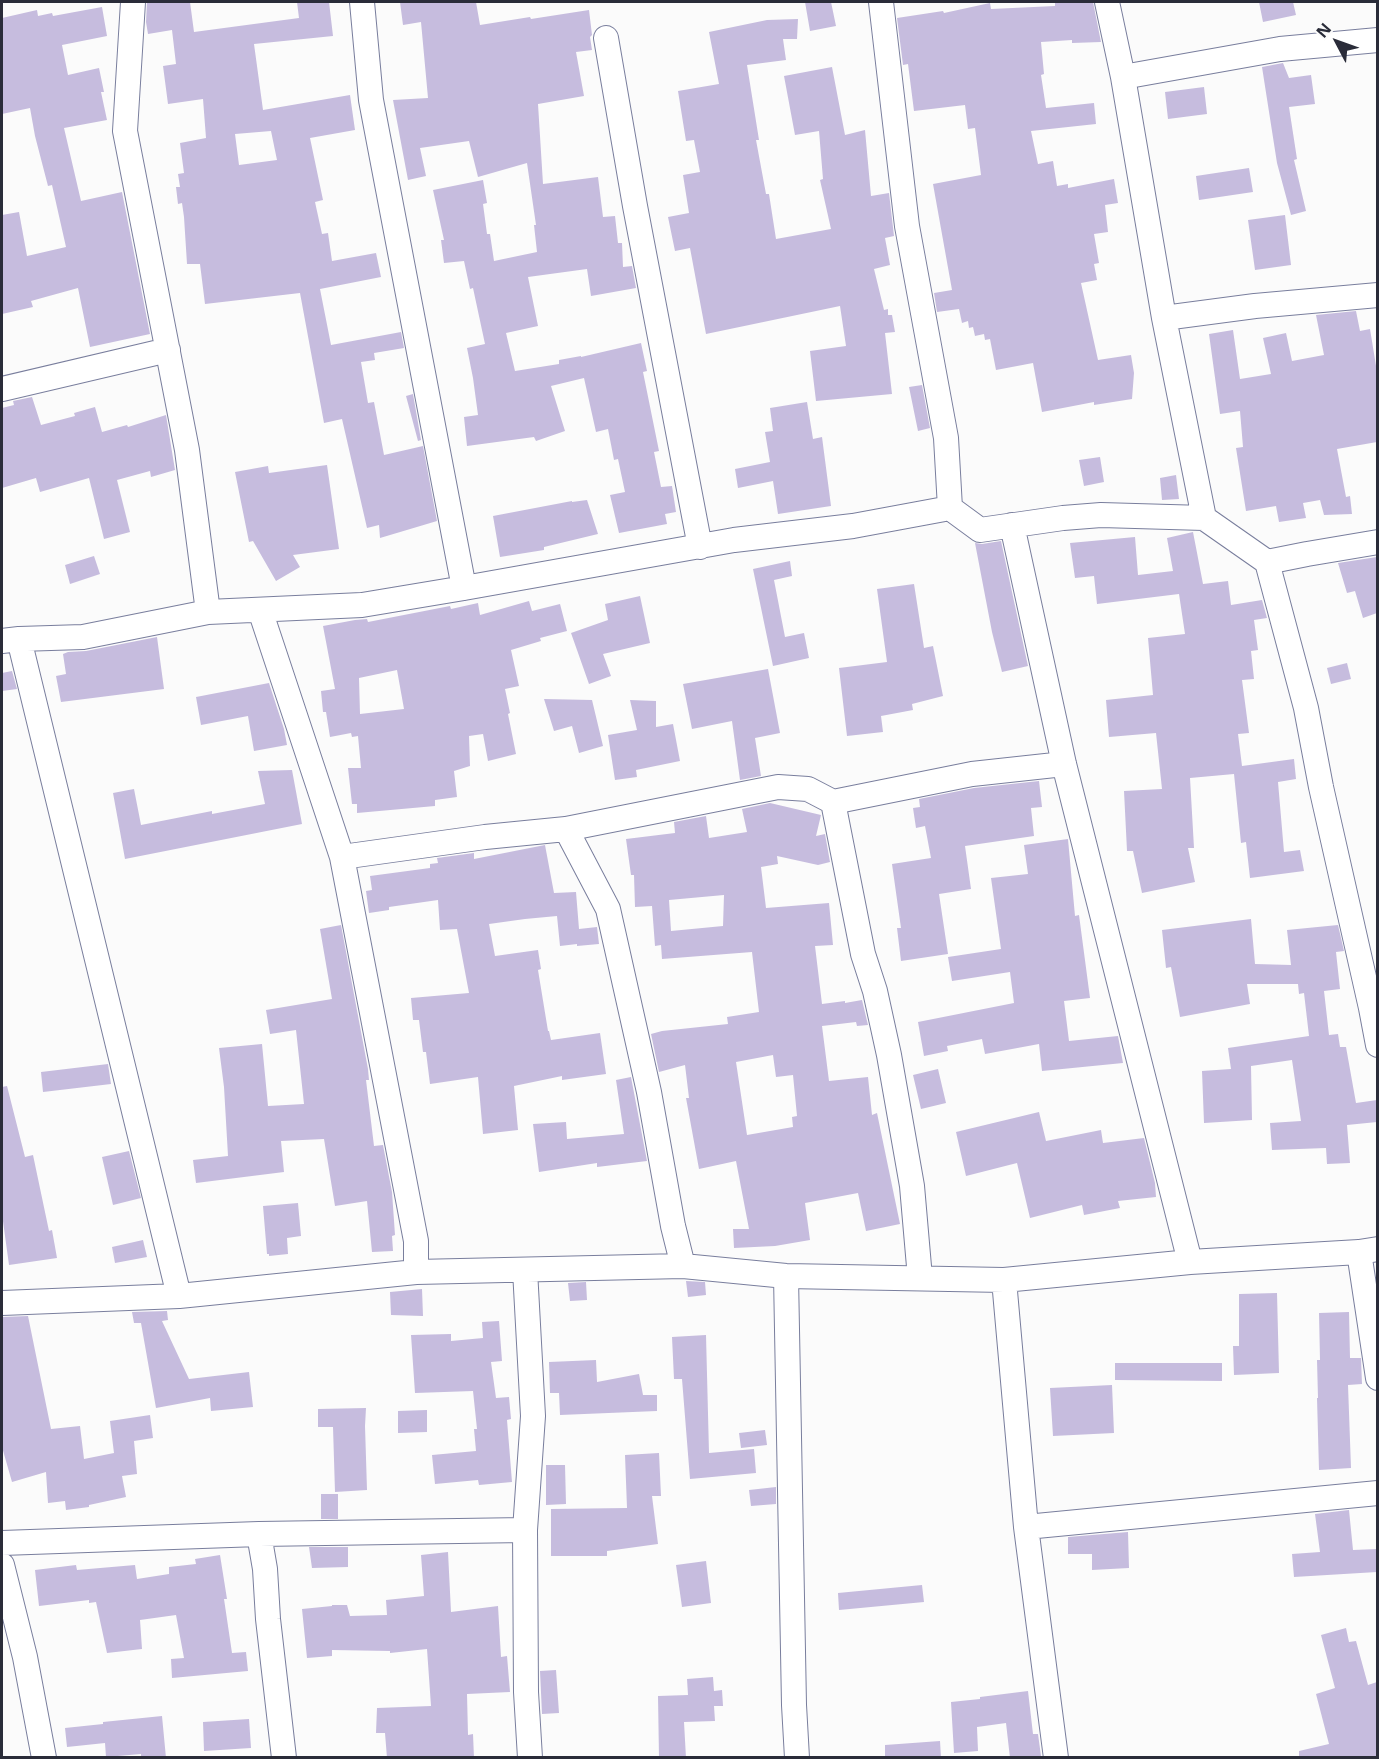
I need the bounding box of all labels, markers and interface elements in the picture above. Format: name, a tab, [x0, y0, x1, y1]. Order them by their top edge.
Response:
north arrow	[1307, 12, 1367, 72]
text: N	[1311, 18, 1336, 42]

